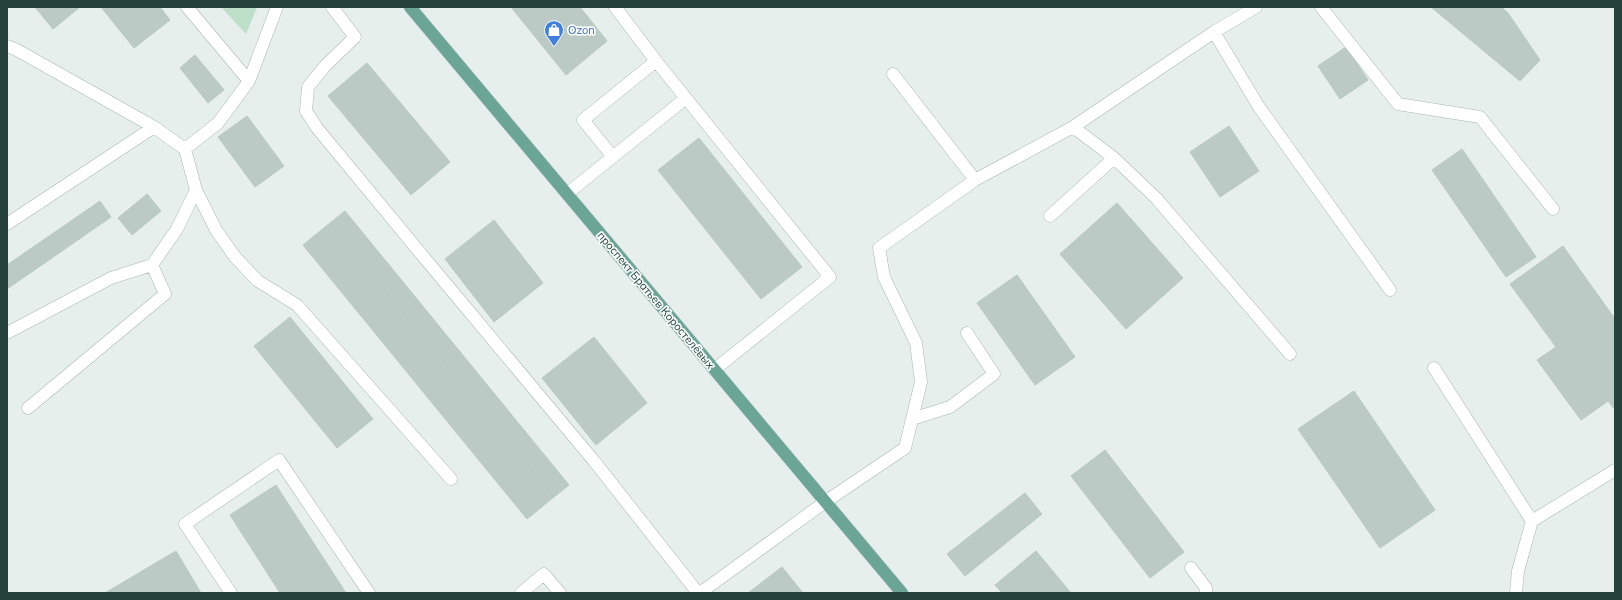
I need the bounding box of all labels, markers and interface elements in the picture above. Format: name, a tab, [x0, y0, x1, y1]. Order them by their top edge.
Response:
shop icon: Ozon	[543, 19, 565, 47]
place label: Ozon	[568, 23, 595, 37]
street label: проспект Братьев Коростелёвых	[594, 229, 718, 371]

